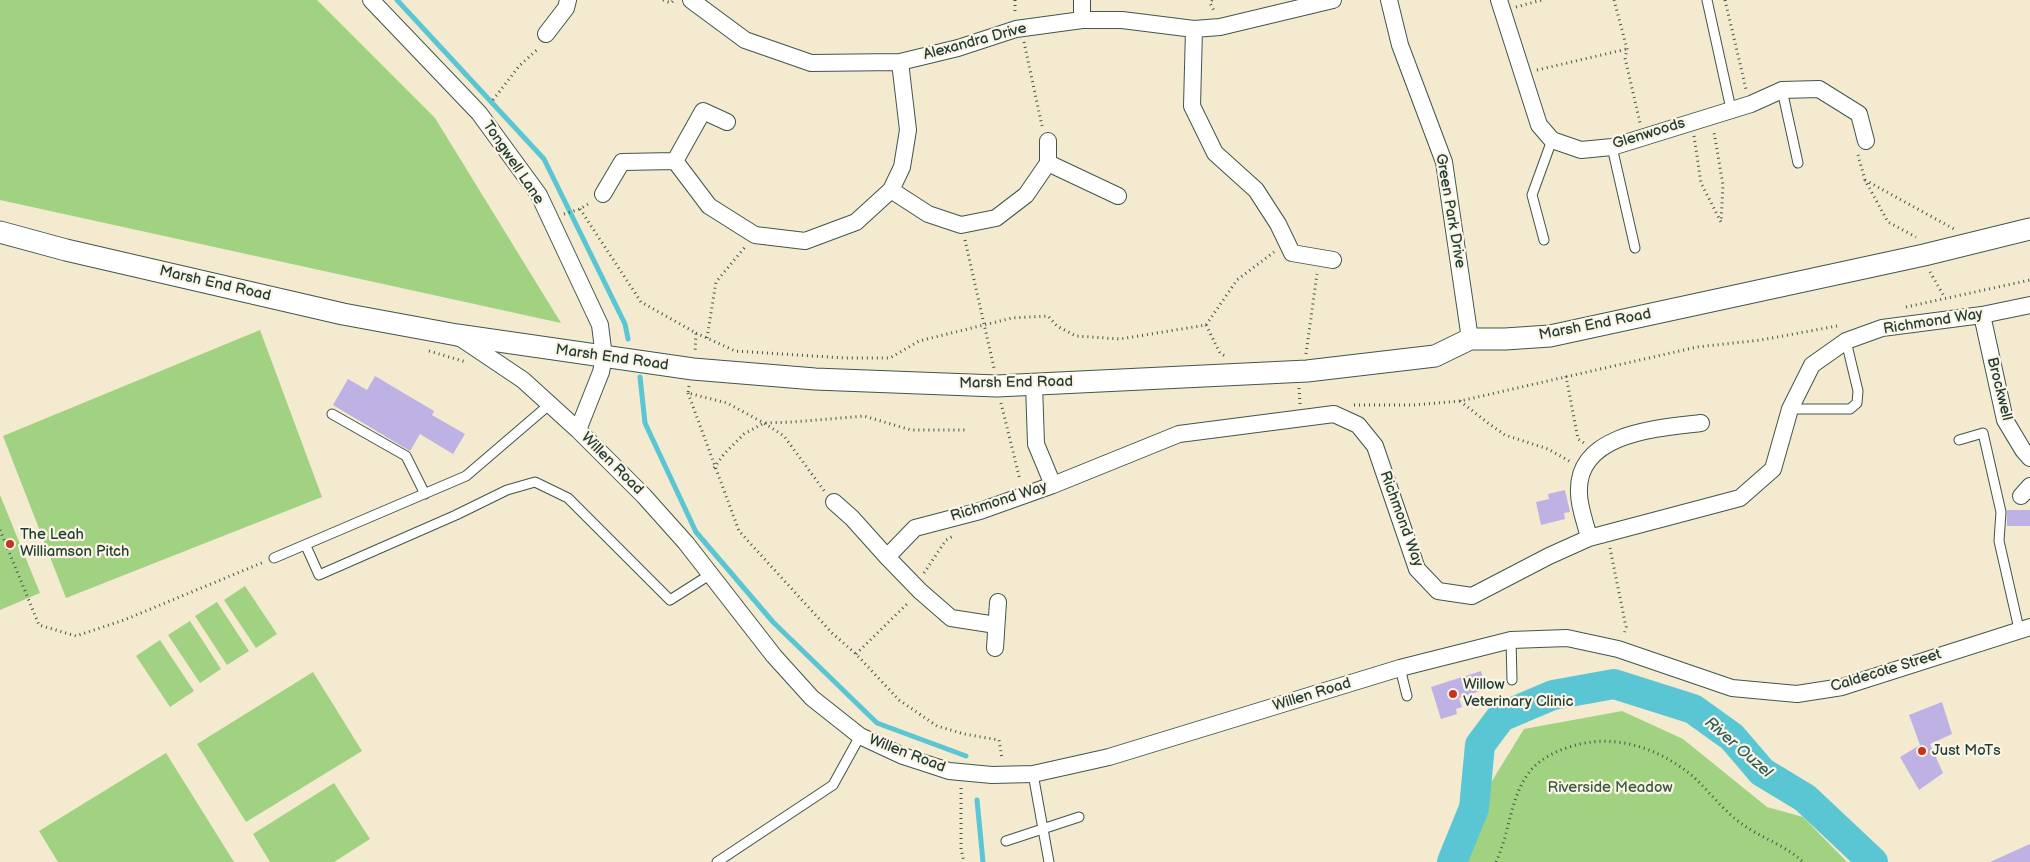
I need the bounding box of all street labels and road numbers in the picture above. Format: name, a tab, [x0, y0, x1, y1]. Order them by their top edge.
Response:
street label: Alexandra Drive	[921, 20, 1029, 64]
street label: Glenwoods	[1611, 114, 1687, 154]
street label: Tongwell Lane	[479, 118, 547, 208]
street label: Green Park Drive	[1431, 152, 1469, 270]
street label: Marsh End Road	[157, 262, 273, 306]
street label: Marsh End Road	[1537, 305, 1653, 345]
street label: Richmond Way	[1882, 305, 1984, 339]
street label: Marsh End Road	[554, 341, 670, 375]
street label: Brockwell	[1982, 355, 2016, 423]
street label: Marsh End Road	[959, 373, 1073, 393]
street label: Willen Road	[577, 429, 647, 499]
street label: Richmond Way	[1375, 469, 1427, 569]
street label: Richmond Way	[948, 478, 1050, 526]
street label: Caldecote Street	[1829, 646, 1943, 696]
street label: Willen Road	[1271, 675, 1353, 715]
street label: Willen Road	[866, 731, 948, 777]

